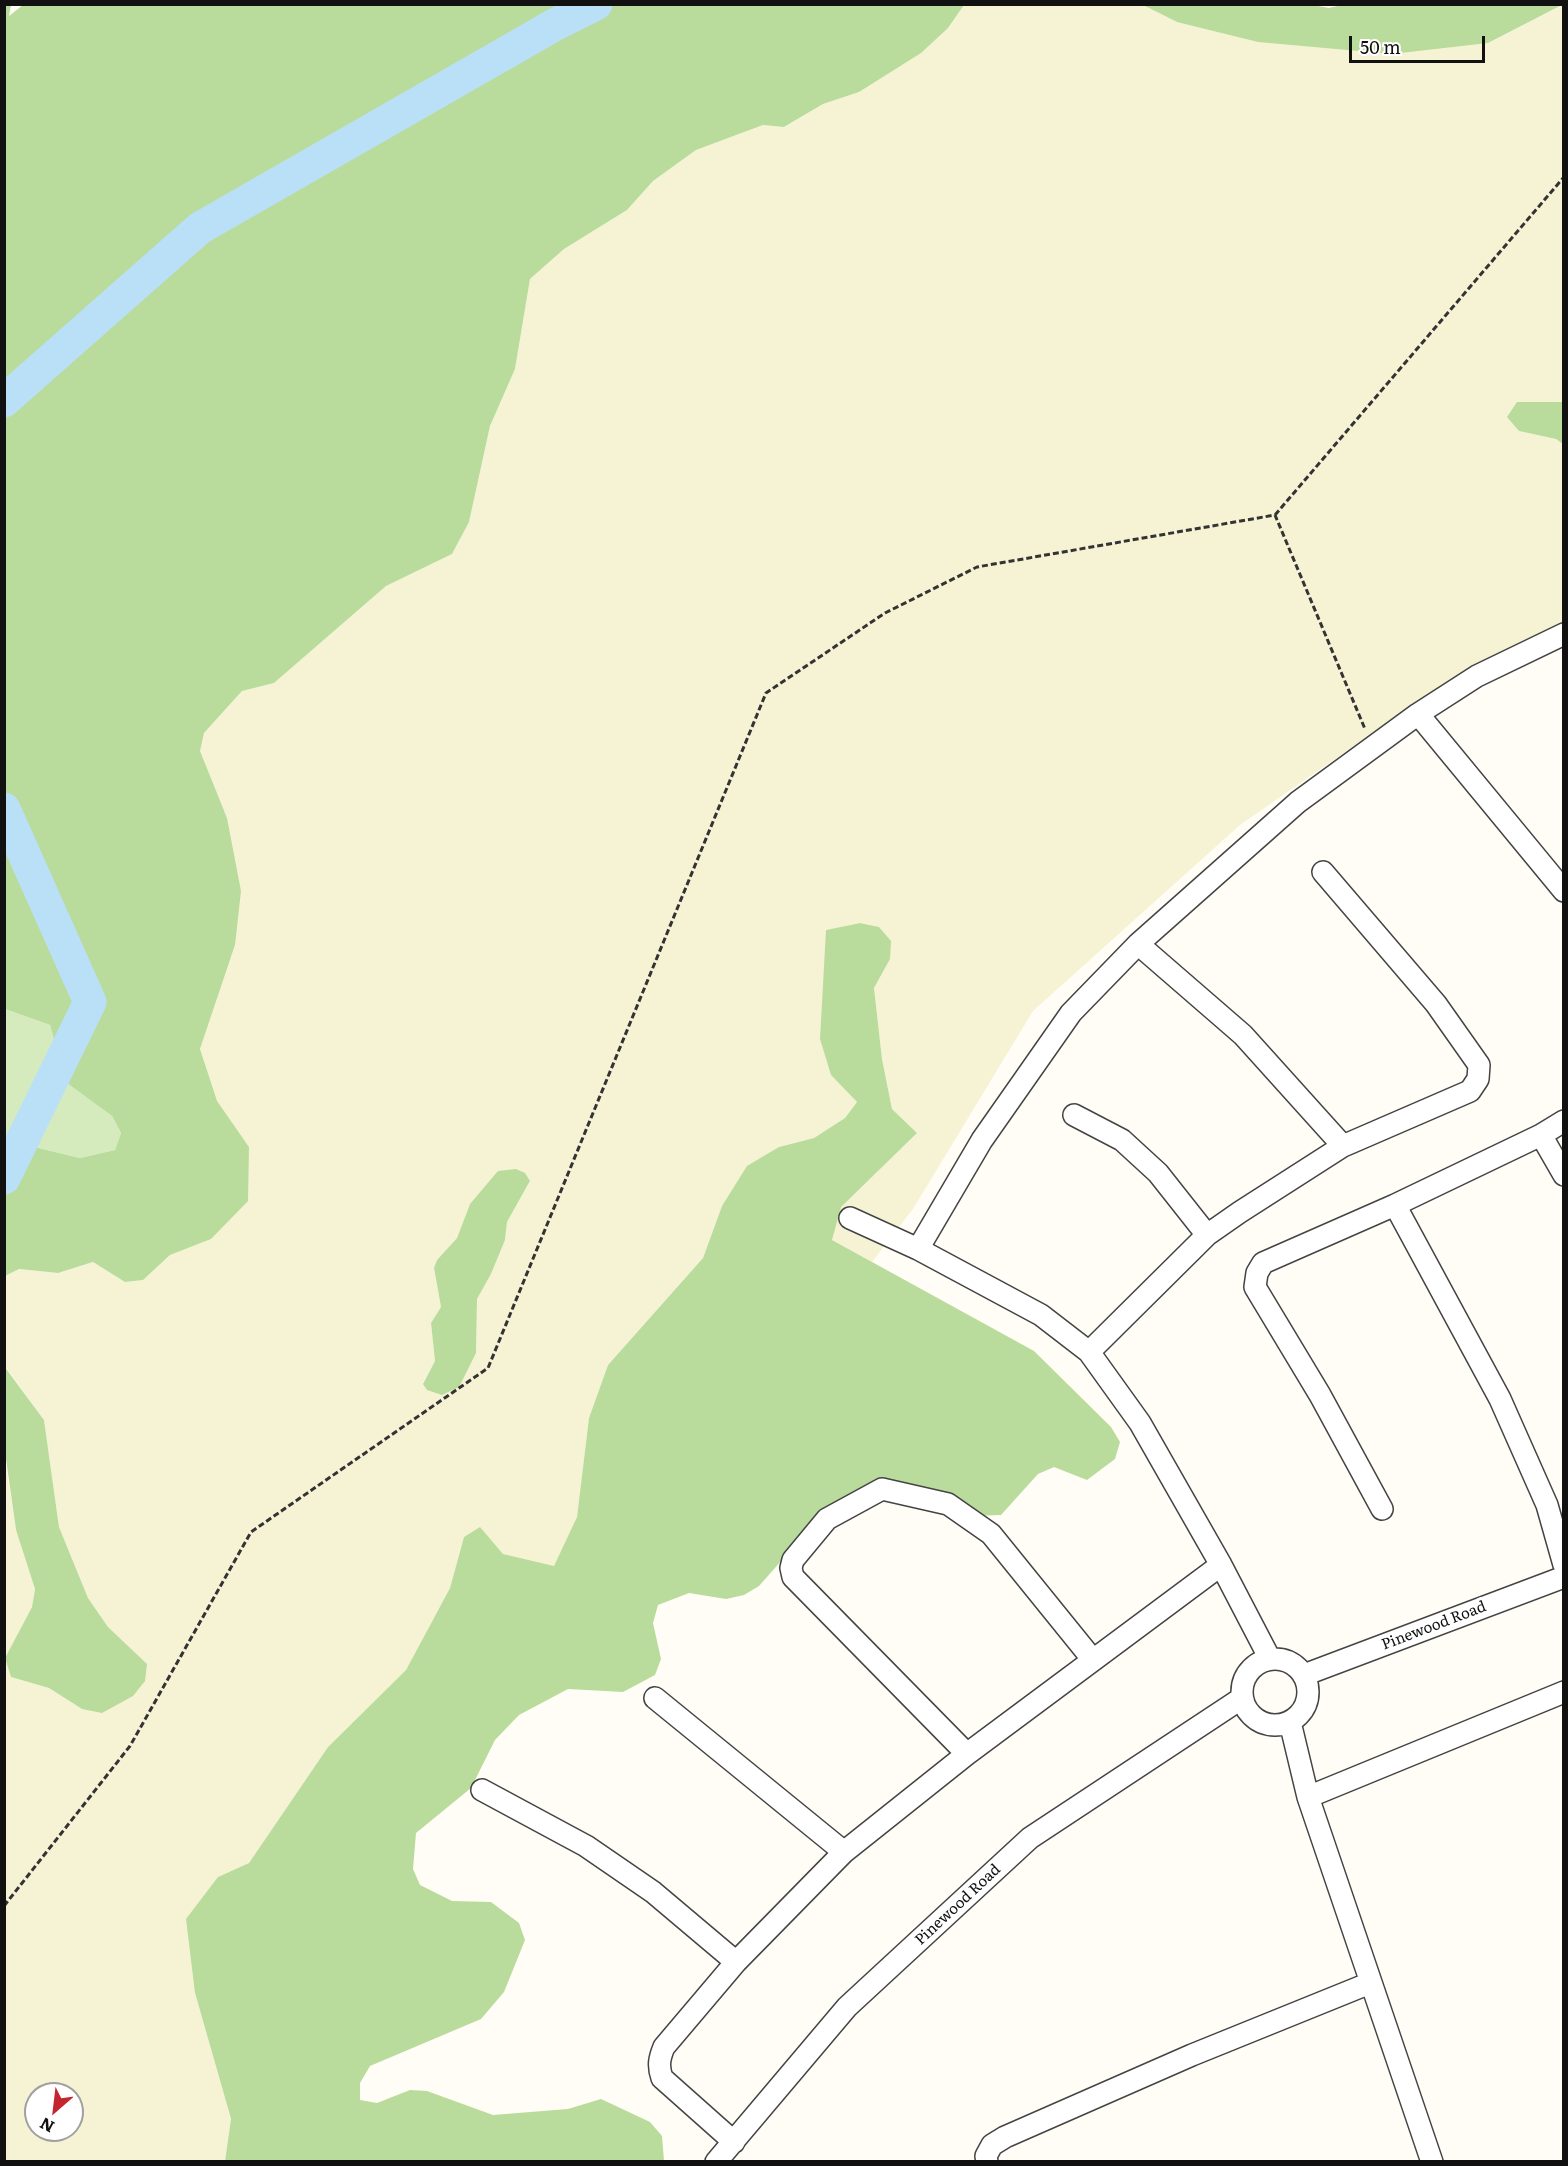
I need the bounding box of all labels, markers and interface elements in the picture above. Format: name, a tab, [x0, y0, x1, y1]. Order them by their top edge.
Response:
scale bar	[1352, 24, 1488, 62]
text: 50 m	[1360, 33, 1401, 60]
street label: Pinewood Road	[1379, 1598, 1489, 1654]
street label: Pinewood Road	[912, 1861, 1004, 1949]
north arrow	[24, 2082, 84, 2142]
text: N	[35, 2112, 58, 2140]

